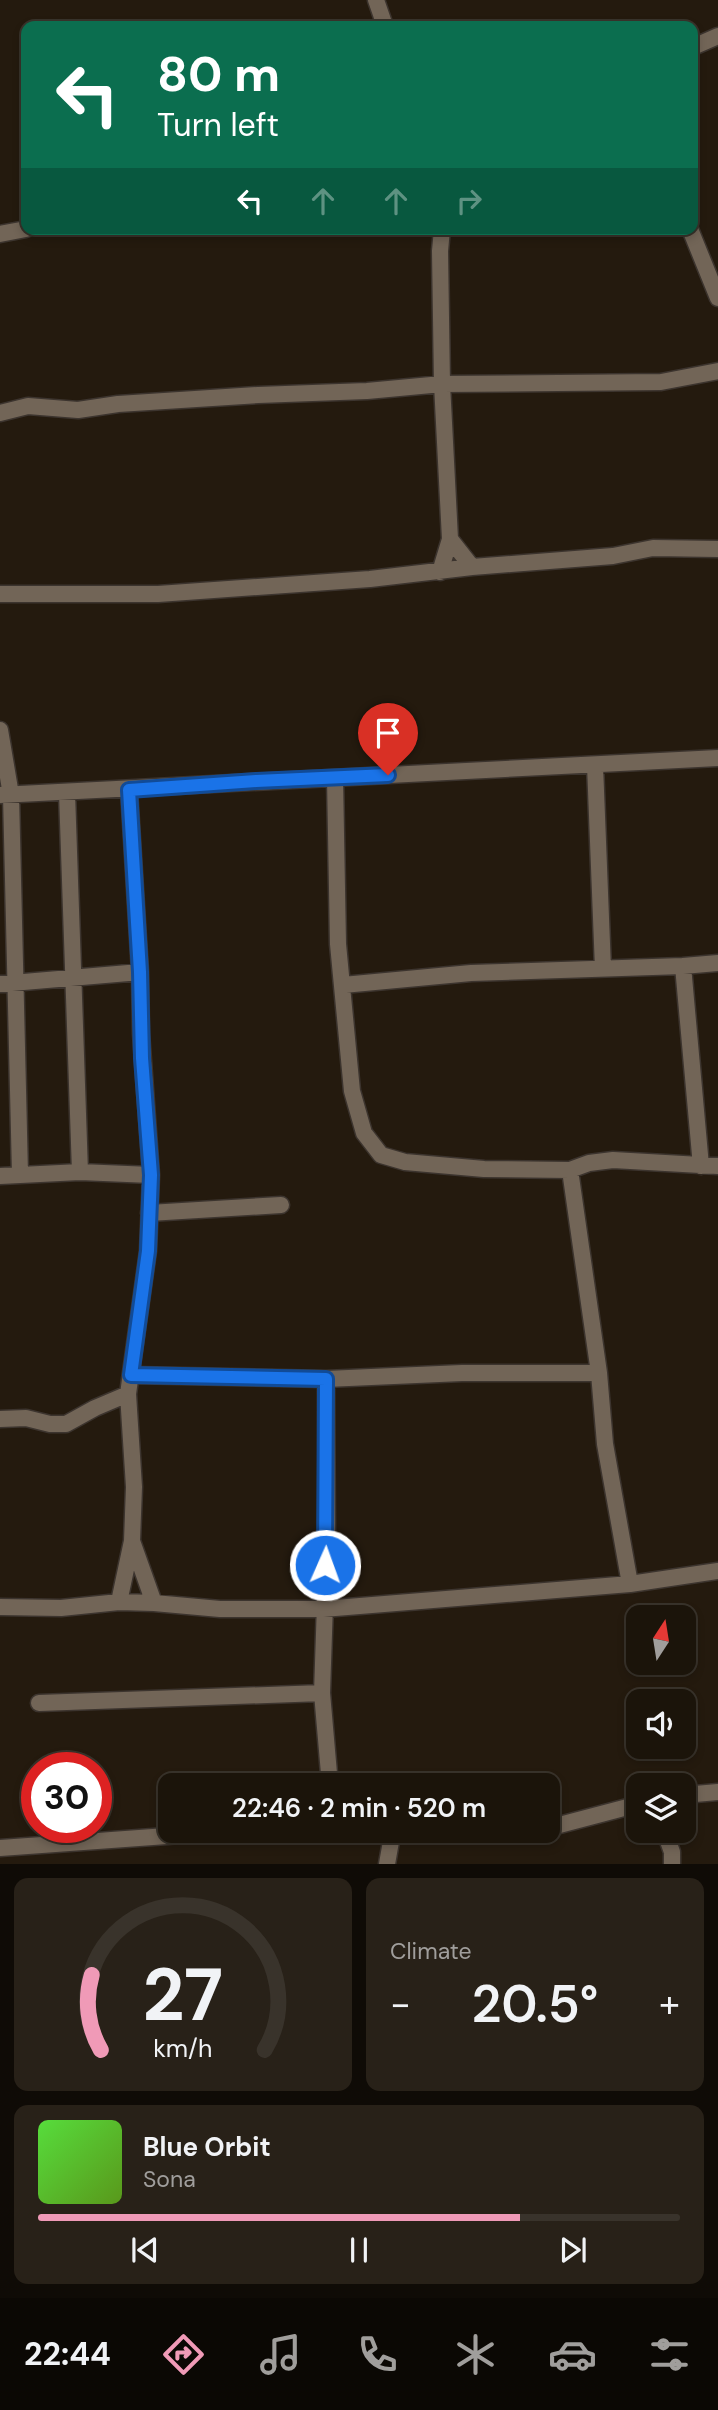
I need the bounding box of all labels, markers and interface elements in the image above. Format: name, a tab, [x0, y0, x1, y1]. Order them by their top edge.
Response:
text: 80 m	[157, 42, 280, 106]
icon: left	[42, 49, 133, 140]
text: Turn left	[157, 104, 279, 146]
icon: left	[231, 182, 269, 220]
icon: ahead	[304, 182, 342, 220]
icon: ahead	[377, 182, 415, 220]
icon: right	[450, 182, 488, 220]
pin	[358, 703, 418, 775]
icon: arrive	[369, 714, 407, 752]
position arrow	[288, 1528, 362, 1602]
north arrow	[626, 1605, 696, 1675]
map controls	[626, 1605, 696, 1843]
button: sound	[626, 1689, 696, 1759]
speed limit sign: 30	[21, 1752, 112, 1843]
button: layers	[626, 1773, 696, 1843]
text: 22:46 · 2 min · 520 m	[232, 1791, 486, 1825]
text: Climate	[390, 1936, 472, 1966]
text: 27	[143, 1949, 223, 2044]
text: 20.5°	[472, 1970, 598, 2038]
text: −	[390, 1979, 411, 2029]
text: +	[659, 1979, 680, 2029]
text: km/h	[153, 2032, 213, 2065]
text: Blue Orbit	[143, 2130, 271, 2164]
text: Sona	[143, 2164, 196, 2194]
icon: previous	[126, 2231, 164, 2269]
icon: pause	[340, 2231, 378, 2269]
icon: next	[554, 2231, 592, 2269]
icon: directions	[159, 2330, 208, 2379]
icon: music	[256, 2330, 305, 2379]
icon: phone	[353, 2330, 402, 2379]
icon: climate	[451, 2330, 500, 2379]
icon: car	[548, 2330, 597, 2379]
icon: filters	[645, 2330, 694, 2379]
text: 22:44	[24, 2333, 111, 2375]

